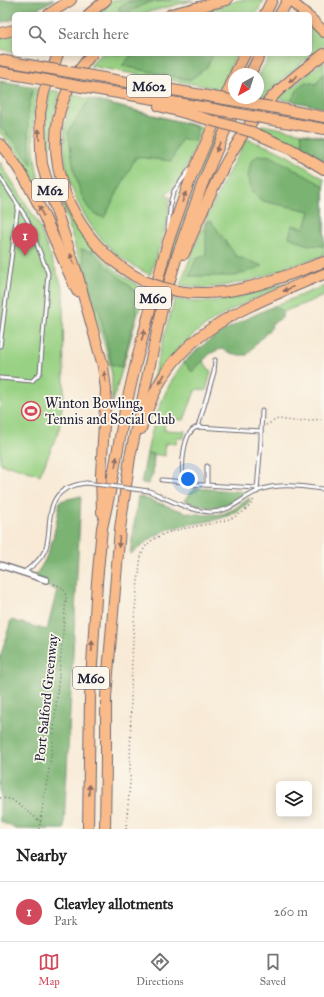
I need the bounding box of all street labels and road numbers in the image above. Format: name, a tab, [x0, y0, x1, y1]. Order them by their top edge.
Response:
road number: M602	[127, 75, 171, 97]
road number: M62	[32, 179, 68, 201]
road number: M60	[135, 287, 171, 309]
street label: Port Salford Greenway	[31, 633, 62, 763]
road number: M60	[73, 667, 109, 689]

